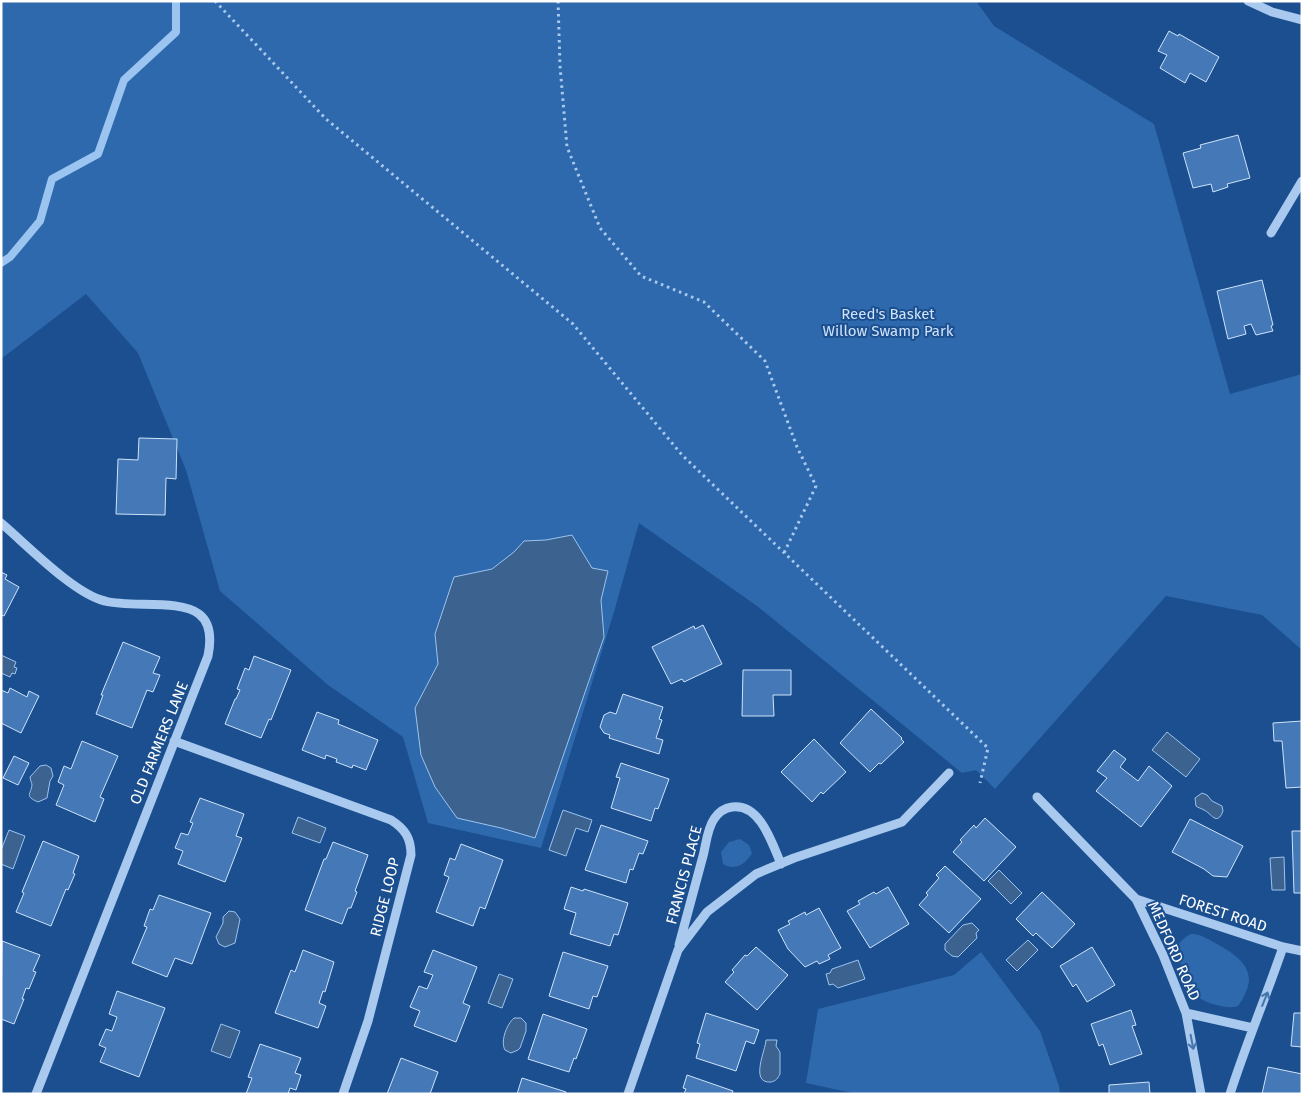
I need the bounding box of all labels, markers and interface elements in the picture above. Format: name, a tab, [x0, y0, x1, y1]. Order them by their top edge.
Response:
park label: Reed's Basket Willow Swamp Park	[823, 305, 954, 340]
street label: OLD FARMERS LANE	[126, 679, 192, 807]
street label: FRANCIS PLACE	[662, 824, 706, 926]
street label: RIDGE LOOP	[366, 855, 404, 938]
street label: FOREST ROAD	[1177, 890, 1269, 936]
street label: MEDFORD ROAD	[1144, 898, 1204, 1004]
one-way arrow	[1261, 992, 1270, 1007]
one-way arrow	[1187, 1033, 1197, 1049]

